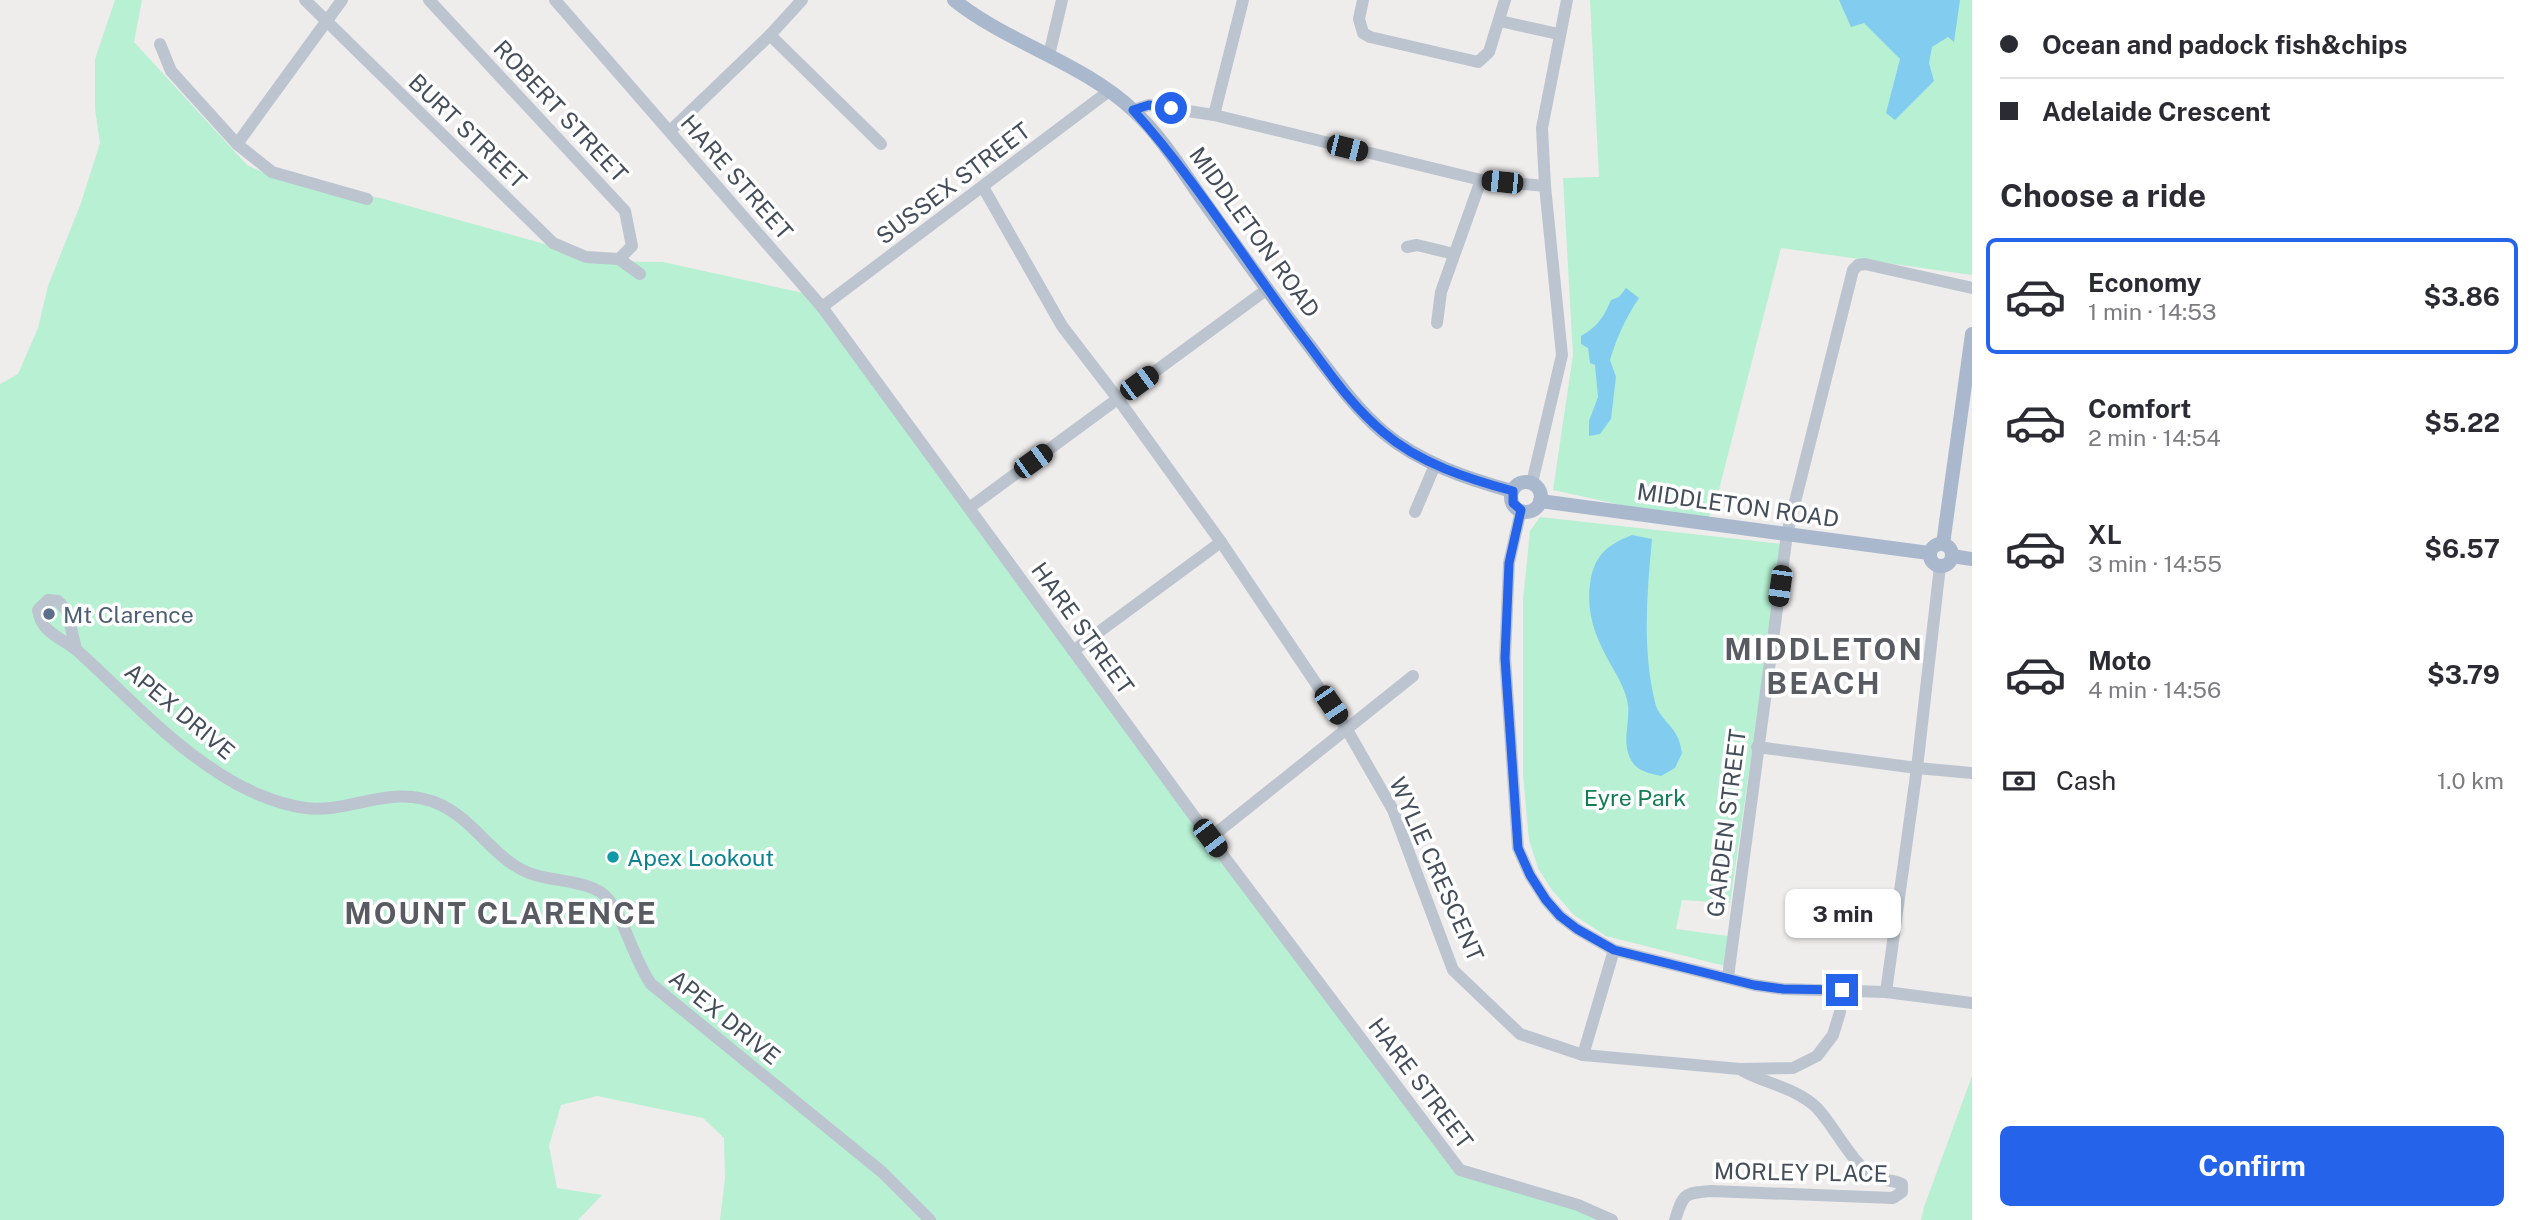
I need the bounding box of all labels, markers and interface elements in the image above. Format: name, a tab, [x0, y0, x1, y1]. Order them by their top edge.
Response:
text: Ocean and padock fish&chips	[2042, 29, 2407, 60]
street label: ROBERT STREET	[488, 35, 634, 188]
street label: BURT STREET	[404, 68, 533, 194]
route start	[1155, 92, 1187, 124]
text: Adelaide Crescent	[2042, 96, 2271, 127]
street label: HARE STREET	[676, 109, 799, 245]
street label: SUSSEX STREET	[871, 116, 1035, 250]
car	[1325, 133, 1370, 163]
street label: MIDDLETON ROAD	[1184, 142, 1326, 322]
car	[1481, 169, 1524, 195]
text: Choose a ride	[2000, 177, 2206, 214]
icon: car	[2004, 265, 2067, 328]
text: Economy	[2088, 267, 2201, 298]
text: $3.86	[2423, 281, 2500, 312]
text: 1 min · 14:53	[2088, 298, 2217, 325]
car	[1116, 362, 1163, 404]
icon: car	[2004, 391, 2067, 454]
text: Comfort	[2088, 393, 2191, 424]
text: $5.22	[2424, 407, 2500, 438]
text: 2 min · 14:54	[2088, 424, 2221, 451]
car	[1010, 440, 1057, 482]
street label: MIDDLETON ROAD	[1635, 477, 1841, 533]
icon: car	[2004, 517, 2067, 580]
text: XL	[2088, 519, 2122, 550]
text: $6.57	[2424, 533, 2500, 564]
text: 3 min · 14:55	[2088, 550, 2222, 577]
street label: HARE STREET	[1026, 557, 1140, 699]
car	[1767, 564, 1794, 608]
place label: Mt Clarence	[63, 601, 194, 628]
marker: Mt Clarence	[41, 606, 57, 622]
district label: MIDDLETON BEACH	[1724, 631, 1924, 701]
icon: car	[2004, 643, 2067, 706]
text: Moto	[2088, 645, 2151, 676]
street label: APEX DRIVE	[120, 657, 240, 765]
text: $3.79	[2427, 659, 2500, 690]
text: 4 min · 14:56	[2088, 676, 2221, 703]
car	[1311, 682, 1352, 728]
street label: GARDEN STREET	[1701, 727, 1751, 918]
icon: cash	[2000, 762, 2038, 800]
text: Cash	[2056, 765, 2116, 796]
text: 1.0 km	[2437, 767, 2504, 794]
street label: WYLIE CRESCENT	[1384, 773, 1490, 966]
park label: Eyre Park	[1584, 784, 1686, 811]
car	[1189, 815, 1232, 861]
place label: Apex Lookout	[627, 844, 774, 871]
marker: Apex Lookout	[605, 849, 621, 865]
callout: 3 min	[1784, 888, 1900, 937]
district label: MOUNT CLARENCE	[344, 895, 658, 931]
text: 3 min	[1813, 900, 1873, 927]
street label: APEX DRIVE	[664, 964, 786, 1070]
route end	[1826, 974, 1858, 1006]
street label: HARE STREET	[1363, 1012, 1479, 1154]
button: Confirm	[2000, 1126, 2504, 1206]
street label: MORLEY PLACE	[1714, 1157, 1888, 1187]

